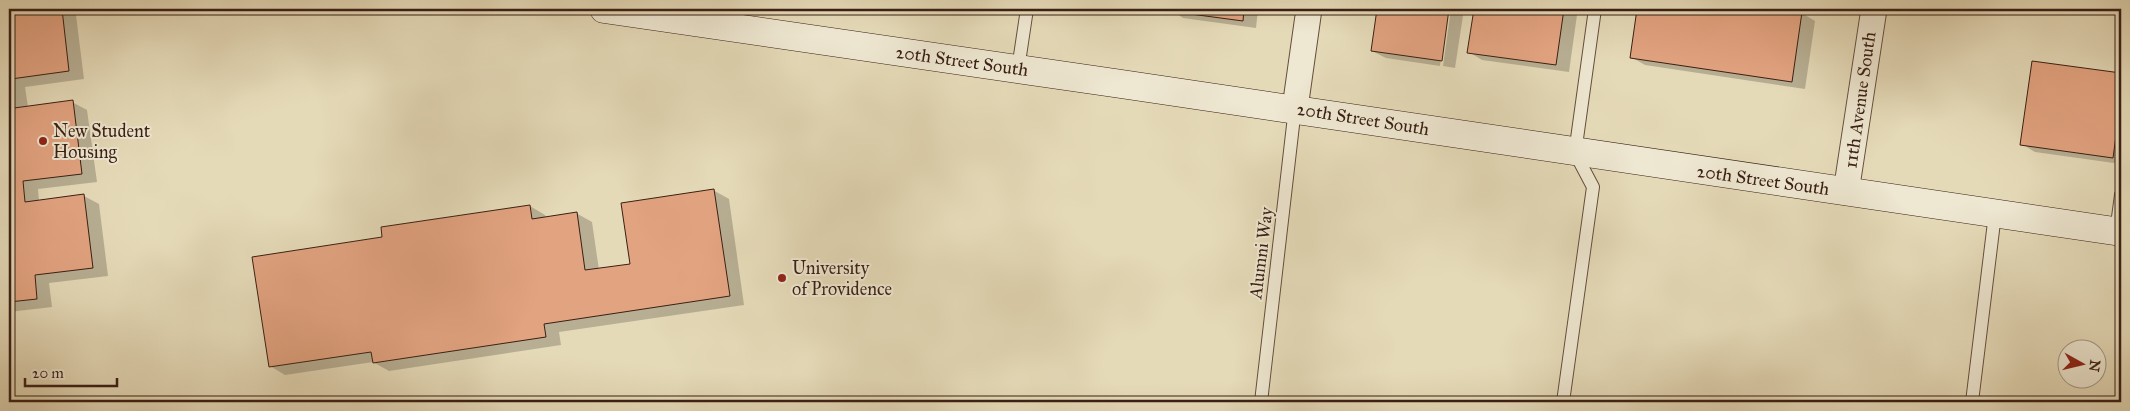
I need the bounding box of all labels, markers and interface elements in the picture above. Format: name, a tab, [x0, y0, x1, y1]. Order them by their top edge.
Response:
street label: 11th Avenue South	[1840, 30, 1880, 170]
street label: 20th Street South	[894, 41, 1030, 81]
street label: 20th Street South	[1295, 98, 1431, 140]
place label: New Student Housing	[53, 120, 151, 164]
marker: New Student Housing	[37, 135, 49, 147]
street label: 20th Street South	[1695, 160, 1831, 200]
street label: Alumni Way	[1244, 205, 1278, 301]
place label: University of Providence	[792, 257, 892, 300]
marker: University of Providence	[776, 272, 788, 284]
north arrow	[2058, 338, 2108, 388]
scale bar	[25, 356, 118, 388]
text: N	[2085, 359, 2104, 373]
text: 20 m	[32, 364, 64, 382]

